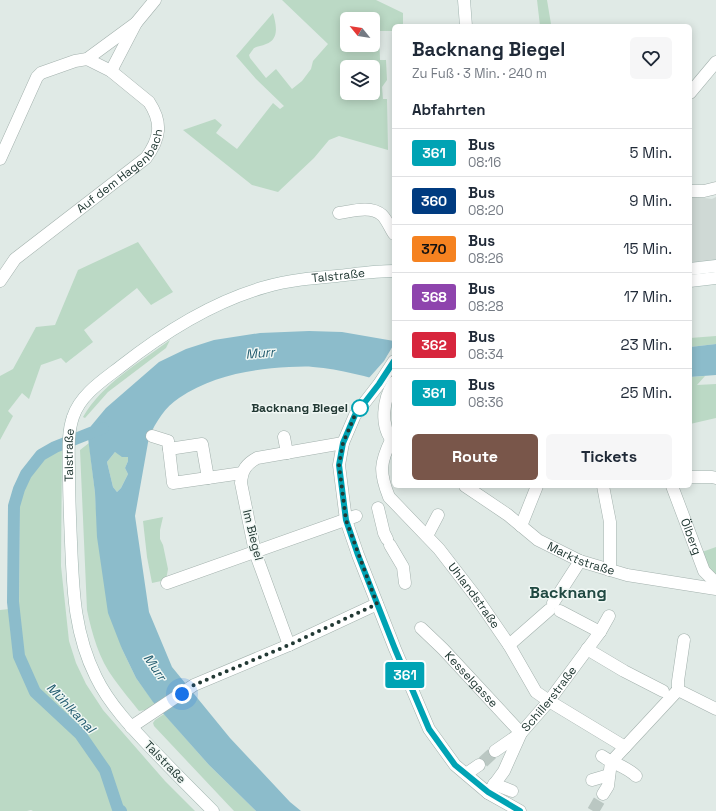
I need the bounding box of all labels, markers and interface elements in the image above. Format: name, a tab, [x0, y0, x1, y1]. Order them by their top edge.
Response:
north arrow	[340, 12, 380, 52]
map controls	[340, 12, 380, 100]
text: Backnang Biegel	[412, 37, 565, 62]
button: heart	[630, 37, 672, 79]
button: layers	[340, 60, 380, 100]
text: Zu Fuß · 3 Min. · 240 m	[412, 65, 547, 82]
text: Abfahrten	[412, 100, 486, 119]
street label: Auf dem Hagenbach	[73, 128, 166, 217]
text: Bus	[468, 135, 495, 154]
text: 5 Min.	[630, 143, 672, 162]
text: 361	[422, 144, 446, 162]
text: 08:16	[468, 154, 501, 171]
text: Bus	[468, 183, 495, 202]
text: 9 Min.	[629, 191, 672, 210]
text: 360	[421, 192, 447, 210]
text: 08:20	[468, 202, 504, 219]
text: Bus	[468, 231, 495, 250]
text: 15 Min.	[623, 239, 672, 258]
text: 370	[421, 240, 447, 258]
text: 08:26	[468, 250, 504, 267]
street label: Talstraße	[311, 265, 366, 286]
text: Bus	[468, 279, 495, 298]
text: 17 Min.	[624, 287, 672, 306]
text: 368	[421, 288, 447, 306]
text: 08:28	[468, 298, 504, 315]
text: Bus	[468, 327, 495, 346]
text: 23 Min.	[620, 335, 672, 354]
text: 362	[421, 336, 447, 354]
water label: Murr	[245, 343, 277, 363]
text: 08:34	[468, 346, 504, 363]
text: Bus	[468, 375, 495, 394]
text: 25 Min.	[620, 383, 672, 402]
text: 361	[422, 384, 446, 402]
text: 08:36	[468, 394, 504, 411]
marker: Backnang Biegel	[351, 399, 369, 417]
place label: Backnang Biegel	[251, 400, 348, 416]
street label: Talstraße	[61, 427, 78, 482]
button: Route	[412, 434, 538, 480]
button: Tickets	[546, 434, 672, 480]
street label: Im Biegel	[239, 508, 267, 562]
street label: Ölberg	[677, 516, 705, 557]
street label: Marktstraße	[545, 538, 617, 579]
street label: Uhlandstraße	[444, 559, 503, 632]
district label: Backnang	[529, 582, 607, 603]
street label: Kesselgasse	[441, 648, 501, 711]
water label: Murr	[140, 650, 171, 685]
line badge: 361	[382, 662, 428, 688]
street label: Schillerstraße	[518, 663, 580, 735]
text: 361	[393, 666, 417, 684]
water label: Mühlkanal	[43, 679, 100, 738]
your location	[172, 684, 192, 704]
street label: Talstraße	[141, 737, 189, 787]

